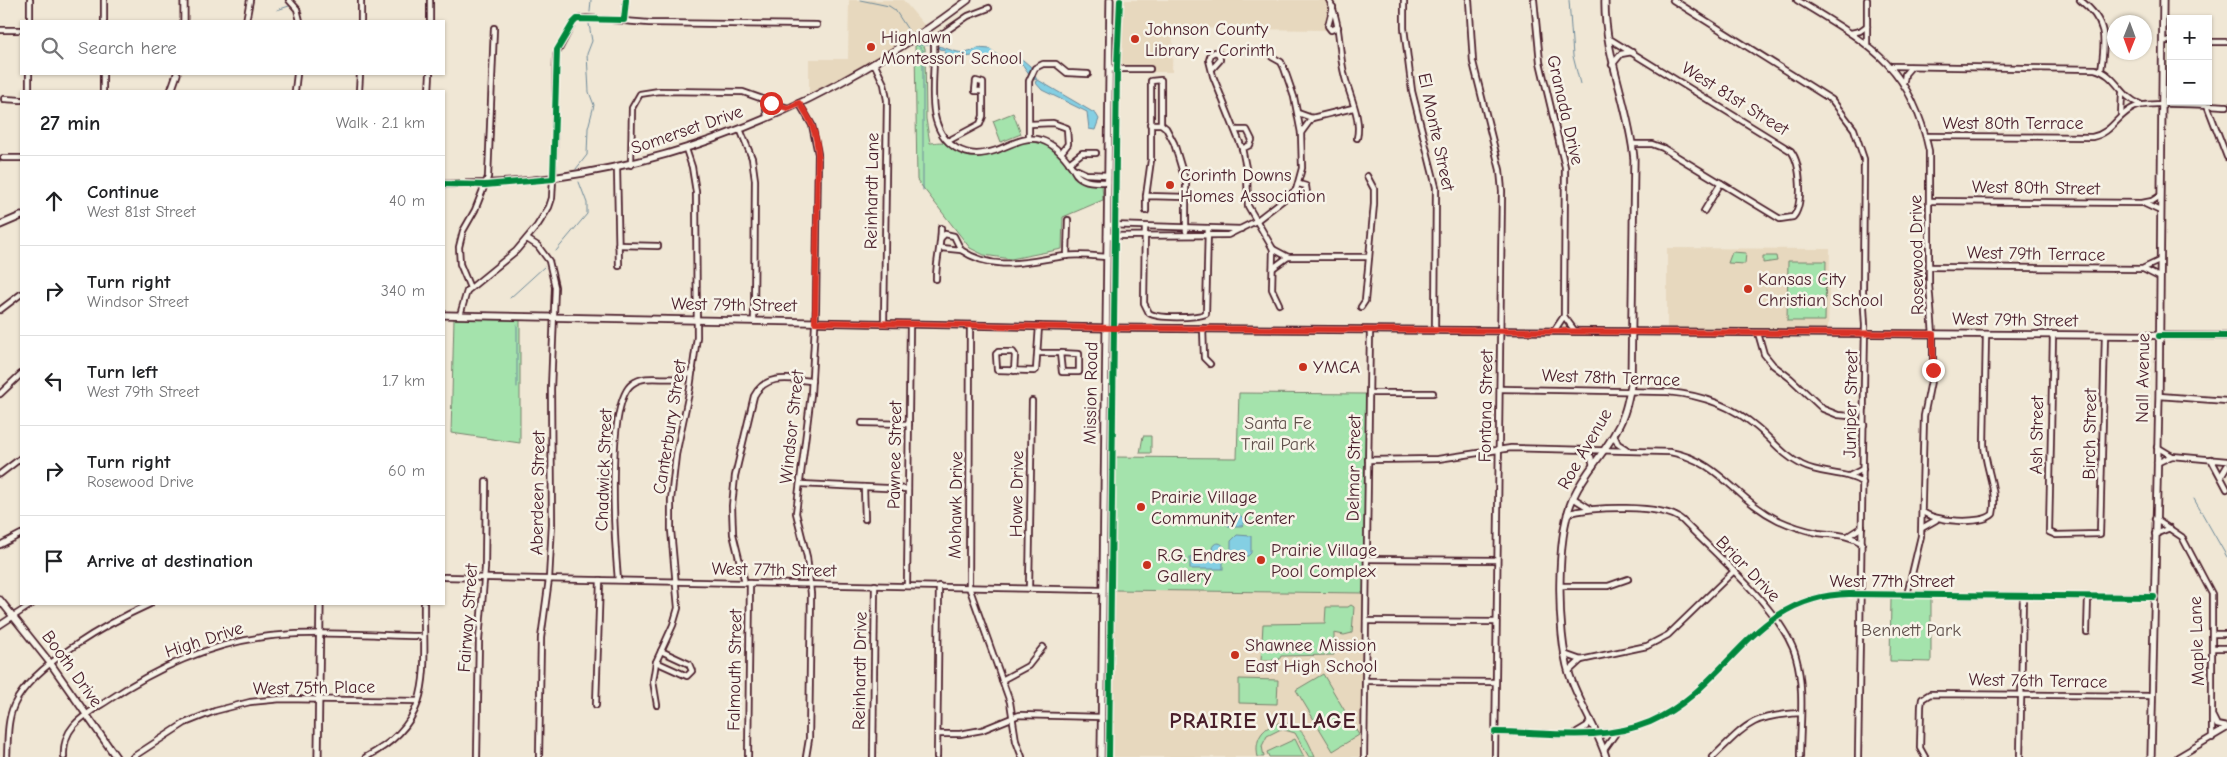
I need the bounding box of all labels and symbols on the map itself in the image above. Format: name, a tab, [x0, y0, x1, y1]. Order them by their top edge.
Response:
north arrow	[2107, 15, 2152, 60]
place label: Johnson County Library - Corinth	[1145, 19, 1275, 61]
place label: Highlawn Montessori School	[881, 27, 1022, 69]
marker: Johnson County Library - Corinth	[1129, 33, 1141, 45]
marker: Highlawn Montessori School	[865, 41, 877, 53]
street label: Granada Drive	[1542, 53, 1588, 167]
street label: West 81st Street	[1678, 58, 1793, 141]
street label: El Monte Street	[1413, 71, 1459, 194]
route start	[760, 92, 783, 115]
street label: Somerset Drive	[628, 101, 746, 159]
street label: West 80th Terrace	[1943, 113, 2084, 134]
street label: Reinhardt Lane	[860, 132, 884, 250]
place label: Corinth Downs Homes Association	[1180, 165, 1326, 207]
street label: West 80th Street	[1972, 176, 2101, 200]
marker: Corinth Downs Homes Association	[1164, 179, 1176, 191]
street label: Rosewood Drive	[1905, 195, 1929, 315]
street label: West 79th Terrace	[1966, 242, 2106, 266]
place label: Kansas City Christian School	[1758, 269, 1883, 311]
marker: Kansas City Christian School	[1742, 283, 1754, 295]
street label: West 79th Street	[671, 293, 798, 317]
street label: West 79th Street	[1952, 308, 2079, 332]
street label: Nall Avenue	[2132, 333, 2154, 423]
street label: Mission Road	[1080, 342, 1102, 444]
street label: Fontana Street	[1475, 348, 1497, 463]
street label: Juniper Street	[1840, 349, 1862, 458]
street label: Canterbury Street	[649, 357, 691, 496]
place label: YMCA	[1313, 357, 1360, 378]
route end	[1922, 359, 1945, 382]
marker: YMCA	[1297, 361, 1309, 373]
street label: West 78th Terrace	[1541, 365, 1681, 391]
street label: Windsor Street	[776, 368, 809, 485]
street label: Birch Street	[2079, 387, 2101, 480]
street label: Ash Street	[2026, 395, 2048, 475]
street label: Pawnee Street	[884, 400, 906, 509]
street label: Roe Avenue	[1553, 405, 1617, 493]
street label: Chadwick Street	[591, 407, 617, 532]
park label: Santa Fe Trail Park	[1241, 413, 1315, 455]
street label: Delmar Street	[1343, 414, 1365, 522]
street label: Aberdeen Street	[526, 430, 550, 555]
street label: Mohawk Drive	[945, 451, 967, 559]
street label: Howe Drive	[1006, 451, 1028, 537]
place label: Prairie Village Community Center	[1151, 487, 1295, 529]
marker: Prairie Village Community Center	[1135, 501, 1147, 513]
street label: Briar Drive	[1711, 532, 1785, 606]
place label: Prairie Village Pool Complex	[1271, 540, 1377, 582]
place label: R.G. Endres Gallery	[1157, 545, 1246, 587]
marker: Prairie Village Pool Complex	[1255, 554, 1267, 566]
street label: West 77th Street	[711, 558, 837, 582]
marker: R.G. Endres Gallery	[1141, 559, 1153, 571]
street label: Fairway Street	[454, 562, 482, 673]
street label: West 77th Street	[1830, 571, 1955, 592]
street label: Maple Lane	[2185, 596, 2209, 686]
street label: Falmouth Street	[723, 608, 747, 731]
street label: Reinhardt Drive	[848, 612, 872, 730]
street label: High Drive	[162, 617, 246, 663]
park label: Bennett Park	[1861, 620, 1961, 641]
street label: Booth Drive	[37, 627, 107, 711]
place label: Shawnee Mission East High School	[1245, 635, 1377, 677]
marker: Shawnee Mission East High School	[1229, 649, 1241, 661]
street label: West 76th Terrace	[1968, 669, 2108, 693]
street label: West 75th Place	[253, 676, 375, 700]
district label: PRAIRIE VILLAGE	[1169, 708, 1357, 734]

